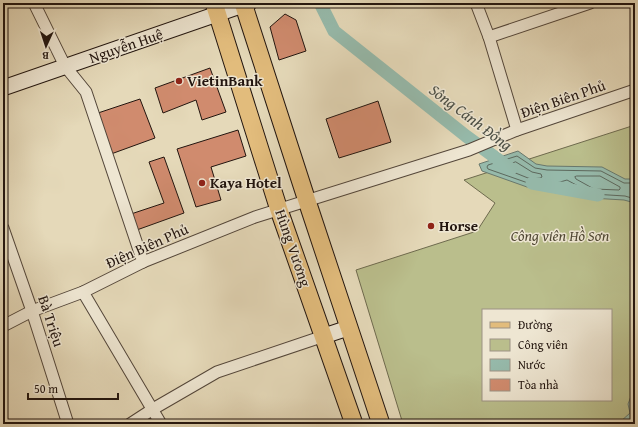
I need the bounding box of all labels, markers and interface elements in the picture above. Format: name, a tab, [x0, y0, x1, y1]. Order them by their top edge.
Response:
street label: Nguyễn Huệ	[86, 23, 166, 68]
north arrow	[26, 26, 66, 66]
text: B	[41, 48, 49, 64]
place label: VietinBank	[187, 70, 263, 91]
street label: Điện Biên Phủ	[518, 74, 609, 123]
marker: VietinBank	[174, 76, 184, 86]
water label: Sông Cánh Đồng	[424, 78, 518, 157]
place label: Kaya Hotel	[210, 172, 282, 193]
marker: Kaya Hotel	[197, 178, 207, 188]
street label: Hùng Vương	[270, 206, 317, 290]
place label: Horse	[439, 215, 478, 236]
street label: Điện Biên Phủ	[102, 218, 192, 273]
marker: Horse	[426, 221, 436, 231]
park label: Công viên Hồ Sơn	[511, 225, 610, 246]
street label: Bà Triệu	[33, 292, 70, 350]
legend	[482, 309, 612, 401]
text: Đường	[518, 316, 552, 333]
text: Công viên	[518, 336, 568, 353]
text: Nước	[518, 356, 546, 373]
scale bar	[28, 375, 118, 401]
text: Tòa nhà	[518, 376, 559, 393]
text: 50 m	[34, 380, 58, 397]

